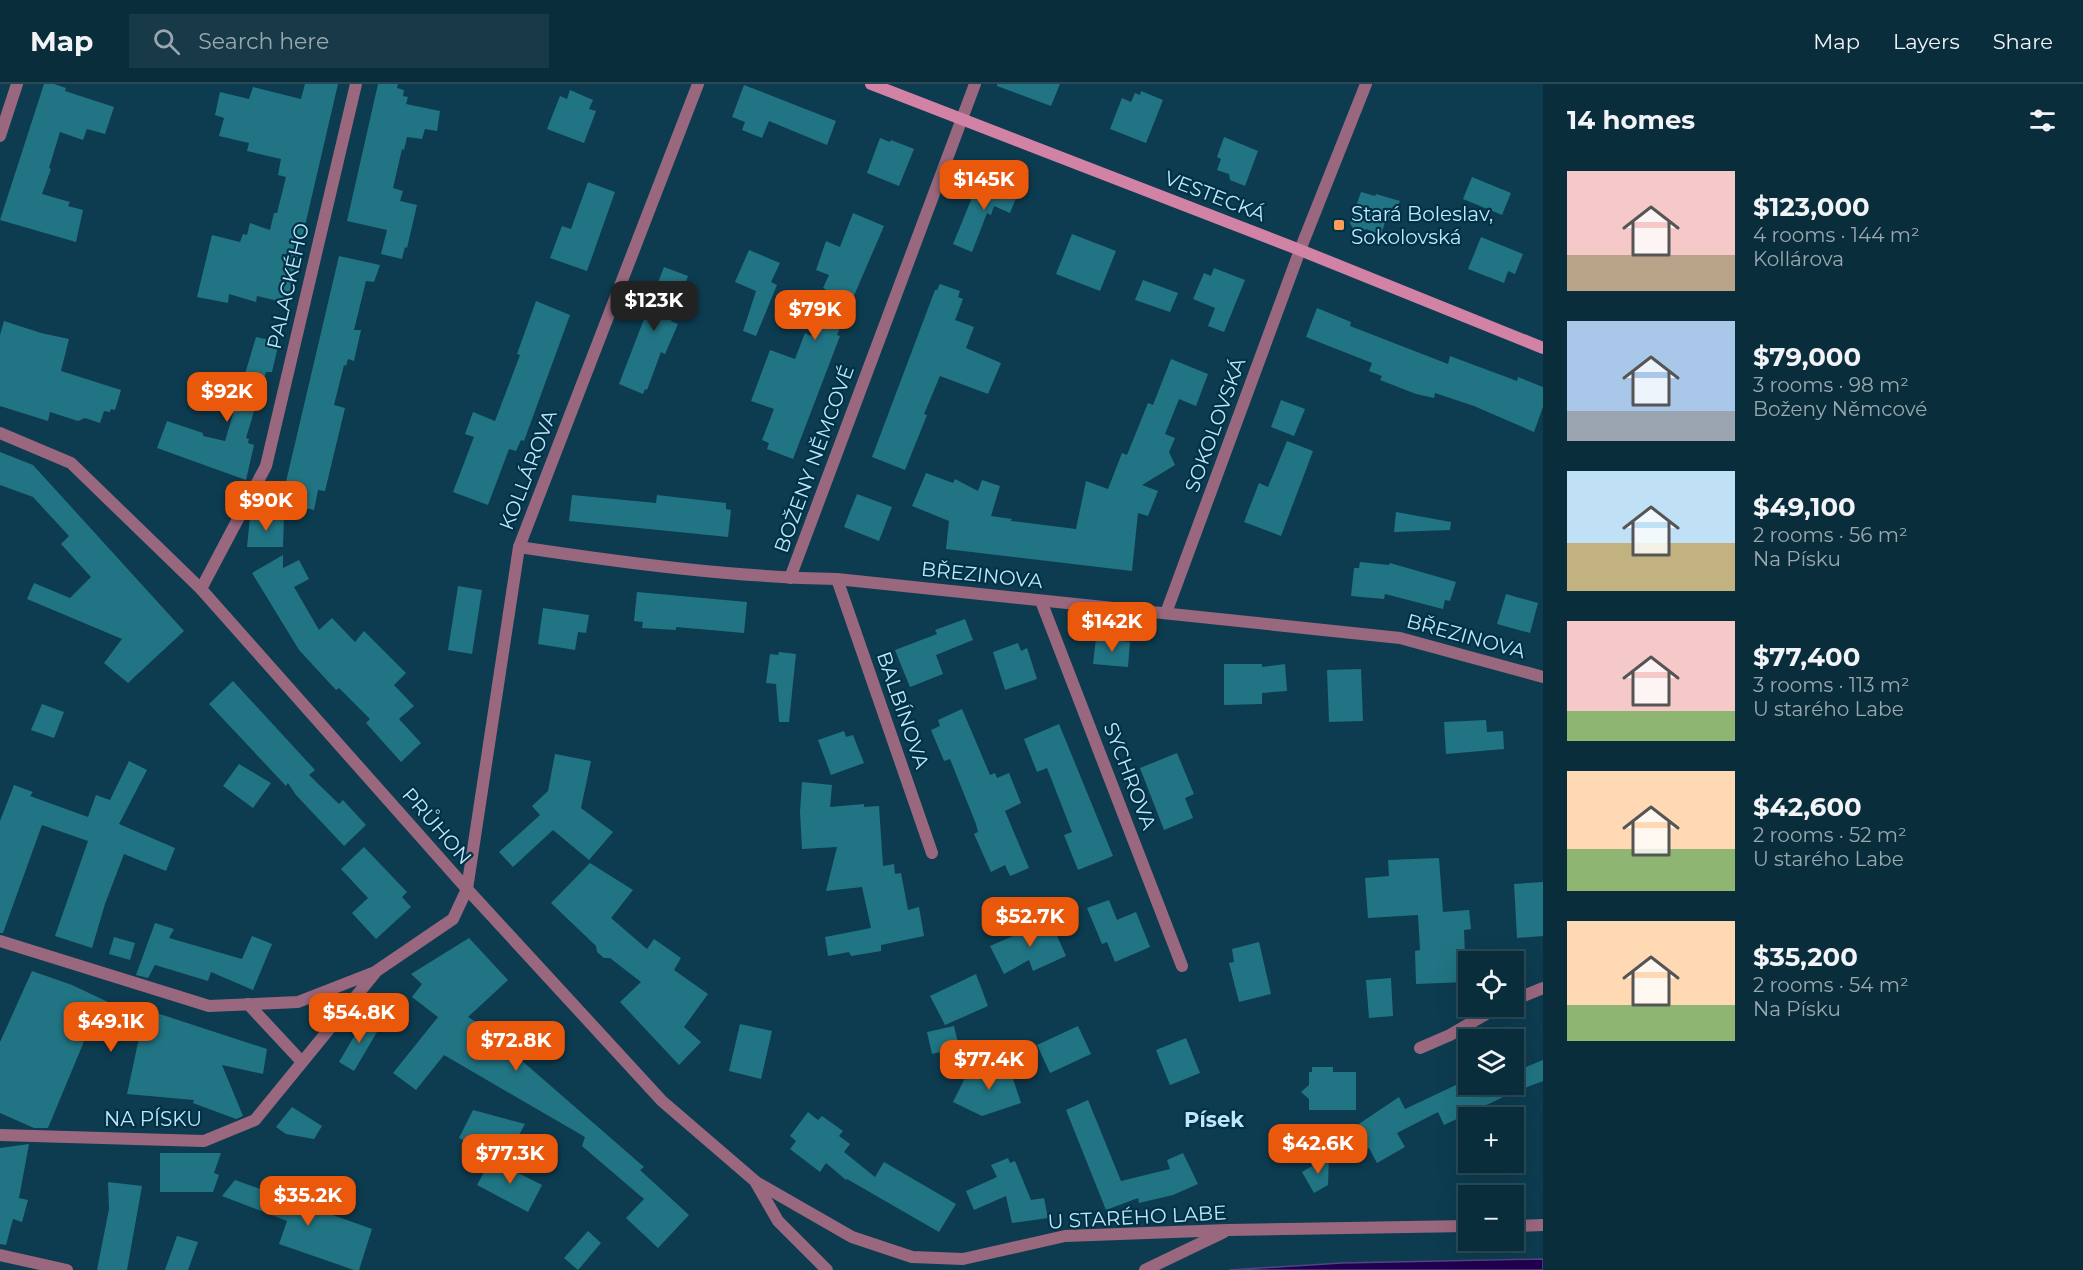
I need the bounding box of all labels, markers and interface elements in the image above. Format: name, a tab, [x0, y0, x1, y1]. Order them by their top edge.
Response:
search box	[129, 14, 549, 68]
text: Map	[30, 24, 93, 58]
icon: search	[150, 25, 183, 58]
text: Search here	[198, 28, 329, 55]
text: Map	[1813, 29, 1860, 54]
text: Layers	[1893, 29, 1960, 54]
text: Share	[1993, 29, 2053, 54]
text: 14 homes	[1567, 104, 1695, 136]
icon: filters	[2026, 104, 2059, 137]
pin: $145K	[942, 160, 1026, 211]
street label: VESTECKÁ	[1161, 166, 1269, 226]
text: $145K	[954, 167, 1014, 191]
text: $123,000	[1753, 191, 1870, 223]
icon: home	[1615, 195, 1687, 267]
place label: Stará Boleslav, Sokolovská	[1351, 202, 1493, 249]
marker: Stará Boleslav, Sokolovská	[1332, 218, 1346, 232]
street label: PALACKÉHO	[262, 221, 314, 351]
text: 4 rooms · 144 m²	[1753, 223, 1920, 247]
text: Kollárova	[1753, 247, 1844, 271]
pin: $123K	[612, 281, 696, 332]
text: $123K	[625, 288, 683, 312]
pin: $79K	[779, 290, 851, 341]
text: $79K	[789, 297, 841, 321]
text: $79,000	[1753, 341, 1861, 373]
icon: home	[1615, 345, 1687, 417]
street label: SOKOLOVSKÁ	[1180, 354, 1251, 495]
street label: BOŽENY NĚMCOVÉ	[769, 362, 859, 556]
pin: $92K	[191, 372, 263, 423]
text: 3 rooms · 98 m²	[1753, 373, 1909, 397]
text: $92K	[201, 379, 253, 403]
text: Boženy Němcové	[1753, 397, 1927, 421]
street label: KOLLÁROVA	[494, 406, 562, 533]
pin: $90K	[230, 481, 302, 532]
text: $90K	[239, 488, 293, 512]
text: $49,100	[1753, 491, 1856, 523]
icon: home	[1615, 495, 1687, 567]
text: 2 rooms · 56 m²	[1753, 523, 1908, 547]
text: Na Písku	[1753, 547, 1841, 571]
street label: BŘEZINOVA	[920, 557, 1045, 593]
pin: $142K	[1070, 602, 1154, 653]
text: $142K	[1082, 609, 1142, 633]
street label: BŘEZINOVA	[1404, 609, 1529, 664]
text: $77,400	[1753, 641, 1860, 673]
icon: home	[1615, 645, 1687, 717]
street label: BALBÍNOVA	[872, 648, 934, 772]
text: 3 rooms · 113 m²	[1753, 673, 1910, 697]
text: U starého Labe	[1753, 697, 1904, 721]
street label: SYCHROVA	[1099, 719, 1162, 834]
street label: PRŮHON	[397, 782, 478, 869]
text: $42,600	[1753, 791, 1862, 823]
icon: home	[1615, 795, 1687, 867]
text: 2 rooms · 52 m²	[1753, 823, 1907, 847]
text: U starého Labe	[1753, 847, 1904, 871]
pin: $52.7K	[981, 897, 1079, 948]
text: $52.7K	[996, 904, 1064, 928]
text: $35,200	[1753, 941, 1858, 973]
icon: home	[1615, 945, 1687, 1017]
map controls	[1458, 951, 1524, 1251]
button: locate	[1458, 951, 1524, 1017]
text: 2 rooms · 54 m²	[1753, 973, 1909, 997]
pin: $54.8K	[310, 993, 408, 1044]
text: Na Písku	[1753, 997, 1841, 1021]
text: $54.8K	[323, 1000, 395, 1024]
pin: $49.1K	[62, 1002, 160, 1053]
text: $49.1K	[78, 1009, 144, 1033]
pin: $72.8K	[467, 1021, 565, 1072]
text: $72.8K	[481, 1028, 551, 1052]
button: layers	[1458, 1029, 1524, 1095]
pin: $77.4K	[940, 1040, 1038, 1091]
text: $77.4K	[954, 1047, 1024, 1071]
street label: NA PÍSKU	[104, 1107, 202, 1131]
district label: Písek	[1184, 1107, 1244, 1132]
button: +	[1458, 1107, 1524, 1173]
pin: $42.6K	[1269, 1124, 1367, 1175]
text: $42.6K	[1282, 1131, 1354, 1155]
pin: $77.3K	[461, 1134, 559, 1185]
text: $77.3K	[476, 1141, 544, 1165]
pin: $35.2K	[259, 1176, 357, 1227]
text: $35.2K	[274, 1183, 342, 1207]
button: −	[1458, 1185, 1524, 1251]
street label: U STARÉHO LABE	[1047, 1200, 1227, 1234]

